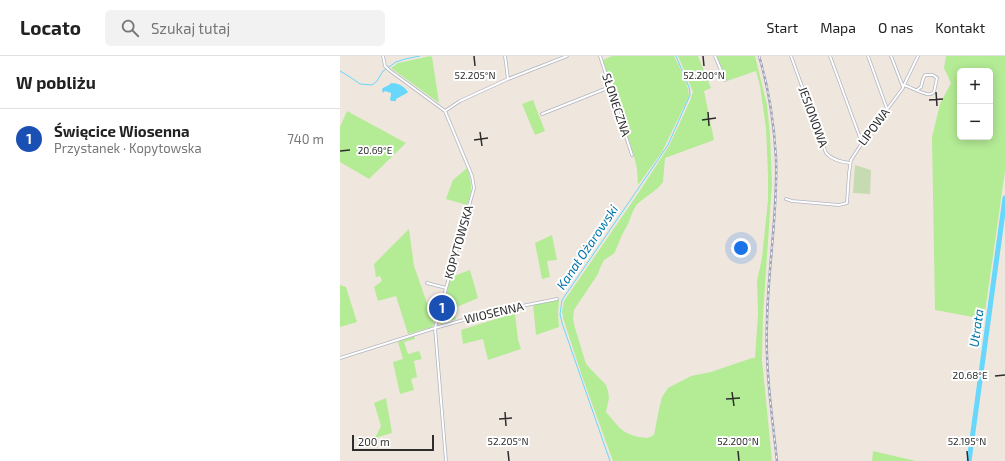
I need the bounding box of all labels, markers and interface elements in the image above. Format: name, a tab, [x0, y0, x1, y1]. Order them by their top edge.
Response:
search box	[105, 10, 385, 46]
text: Locato	[20, 16, 81, 39]
icon: search	[119, 17, 141, 39]
text: Szukaj tutaj	[151, 19, 230, 37]
text: Start	[766, 19, 798, 36]
text: Mapa	[820, 19, 856, 36]
text: O nas	[878, 19, 913, 36]
text: Kontakt	[935, 19, 985, 36]
map controls	[957, 68, 993, 140]
button: +	[957, 68, 993, 104]
text: 52.205°N	[455, 69, 495, 81]
text: 52.200°N	[683, 69, 725, 81]
street label: SŁONECZNA	[600, 71, 634, 138]
text: W pobliżu	[16, 72, 96, 92]
street label: JESIONOWA	[796, 84, 832, 150]
button: −	[957, 104, 993, 140]
street label: LIPOWA	[855, 105, 892, 148]
text: Święcice Wiosenna	[54, 122, 190, 140]
text: 1	[26, 131, 32, 147]
text: 740 m	[287, 131, 324, 147]
text: Przystanek · Kopytowska	[54, 140, 202, 156]
text: 20.69°E	[358, 144, 393, 156]
water label: Kanał Ożarowski	[553, 202, 621, 292]
street label: KOPYTOWSKA	[441, 203, 475, 280]
your location	[731, 238, 751, 258]
pin: 1	[429, 293, 455, 323]
street label: WIOSENNA	[463, 298, 525, 326]
water label: Utrata	[965, 308, 987, 348]
text: 20.68°E	[953, 369, 988, 381]
scale bar	[352, 433, 434, 452]
text: 200 m	[358, 435, 390, 448]
text: 52.205°N	[488, 435, 528, 447]
text: 52.200°N	[717, 435, 759, 447]
text: 52.195°N	[948, 435, 986, 447]

